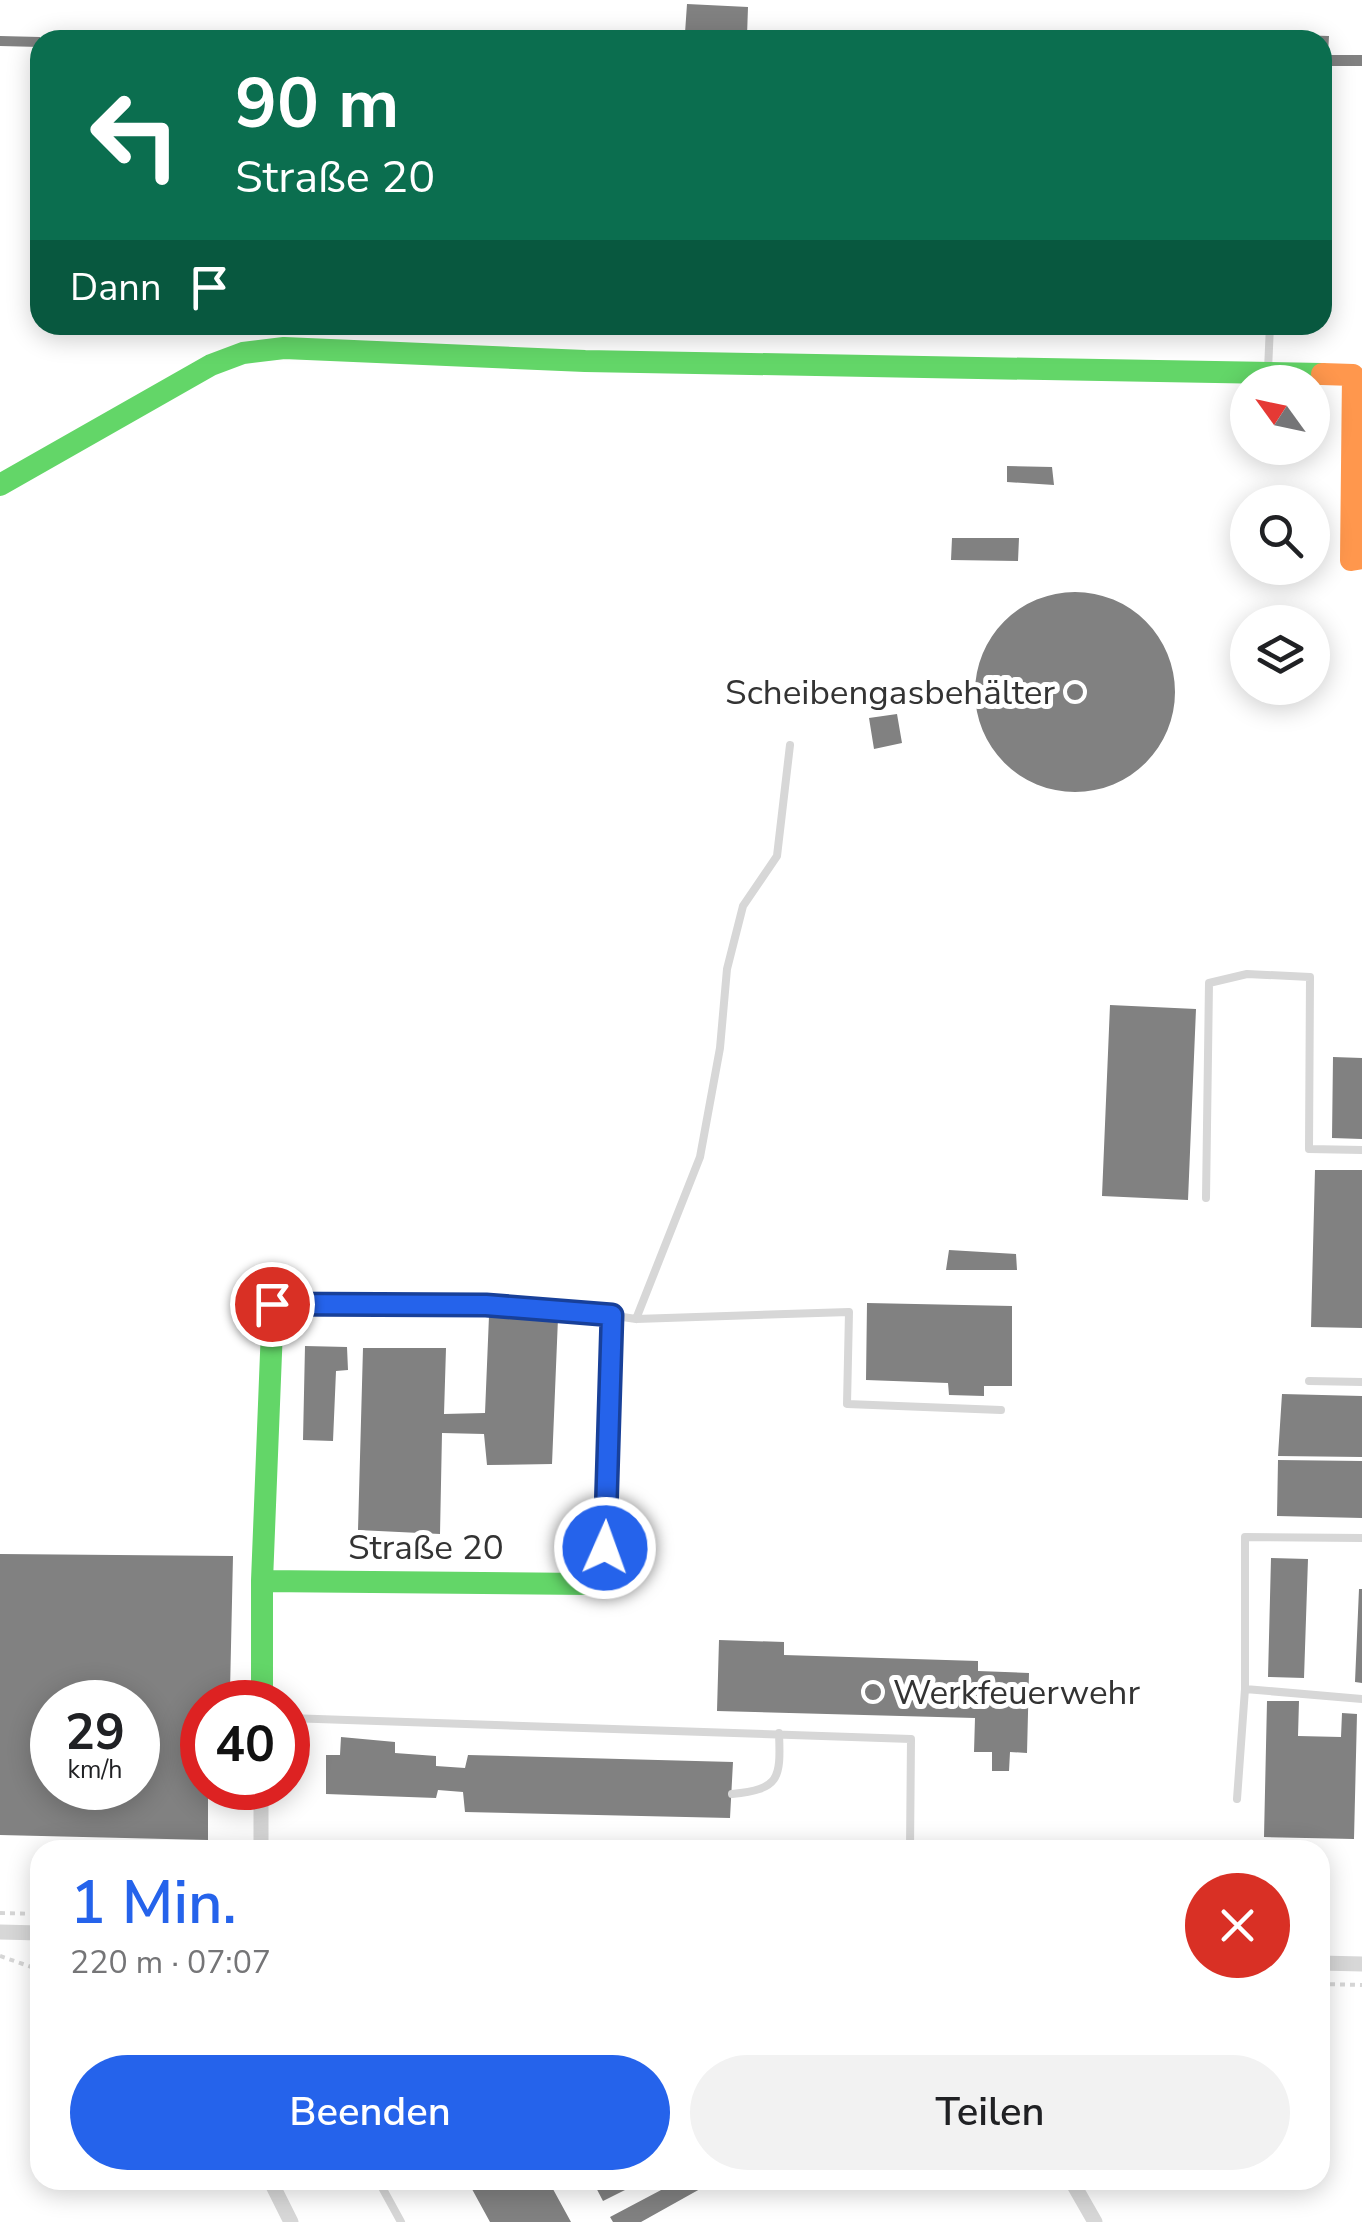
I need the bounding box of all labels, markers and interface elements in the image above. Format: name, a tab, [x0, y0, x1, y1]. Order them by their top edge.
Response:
text: 90 m	[235, 56, 399, 152]
icon: left	[70, 70, 200, 200]
text: Straße 20	[235, 147, 435, 208]
icon: arrive	[182, 260, 237, 315]
text: Dann	[70, 262, 162, 313]
north arrow	[1230, 365, 1330, 465]
map controls	[1230, 365, 1330, 705]
button: search	[1230, 485, 1330, 585]
button: layers	[1230, 605, 1330, 705]
place label: Scheibengasbehälter	[725, 669, 1055, 716]
marker: Scheibengasbehälter	[1064, 681, 1086, 703]
pin	[230, 1262, 315, 1347]
icon: arrive	[245, 1277, 300, 1332]
position arrow	[553, 1496, 657, 1600]
street label: Straße 20	[348, 1524, 504, 1571]
place label: Werkfeuerwehr	[893, 1669, 1140, 1716]
speed limit sign: 40	[180, 1680, 310, 1810]
marker: Werkfeuerwehr	[862, 1681, 884, 1703]
text: 29	[65, 1698, 125, 1767]
text: km/h	[67, 1753, 123, 1787]
text: 1 Min.	[70, 1862, 237, 1944]
button: close	[1185, 1873, 1290, 1978]
text: 220 m · 07:07	[70, 1941, 271, 1984]
button: Beenden	[70, 2055, 670, 2170]
button: Teilen	[690, 2055, 1290, 2170]

